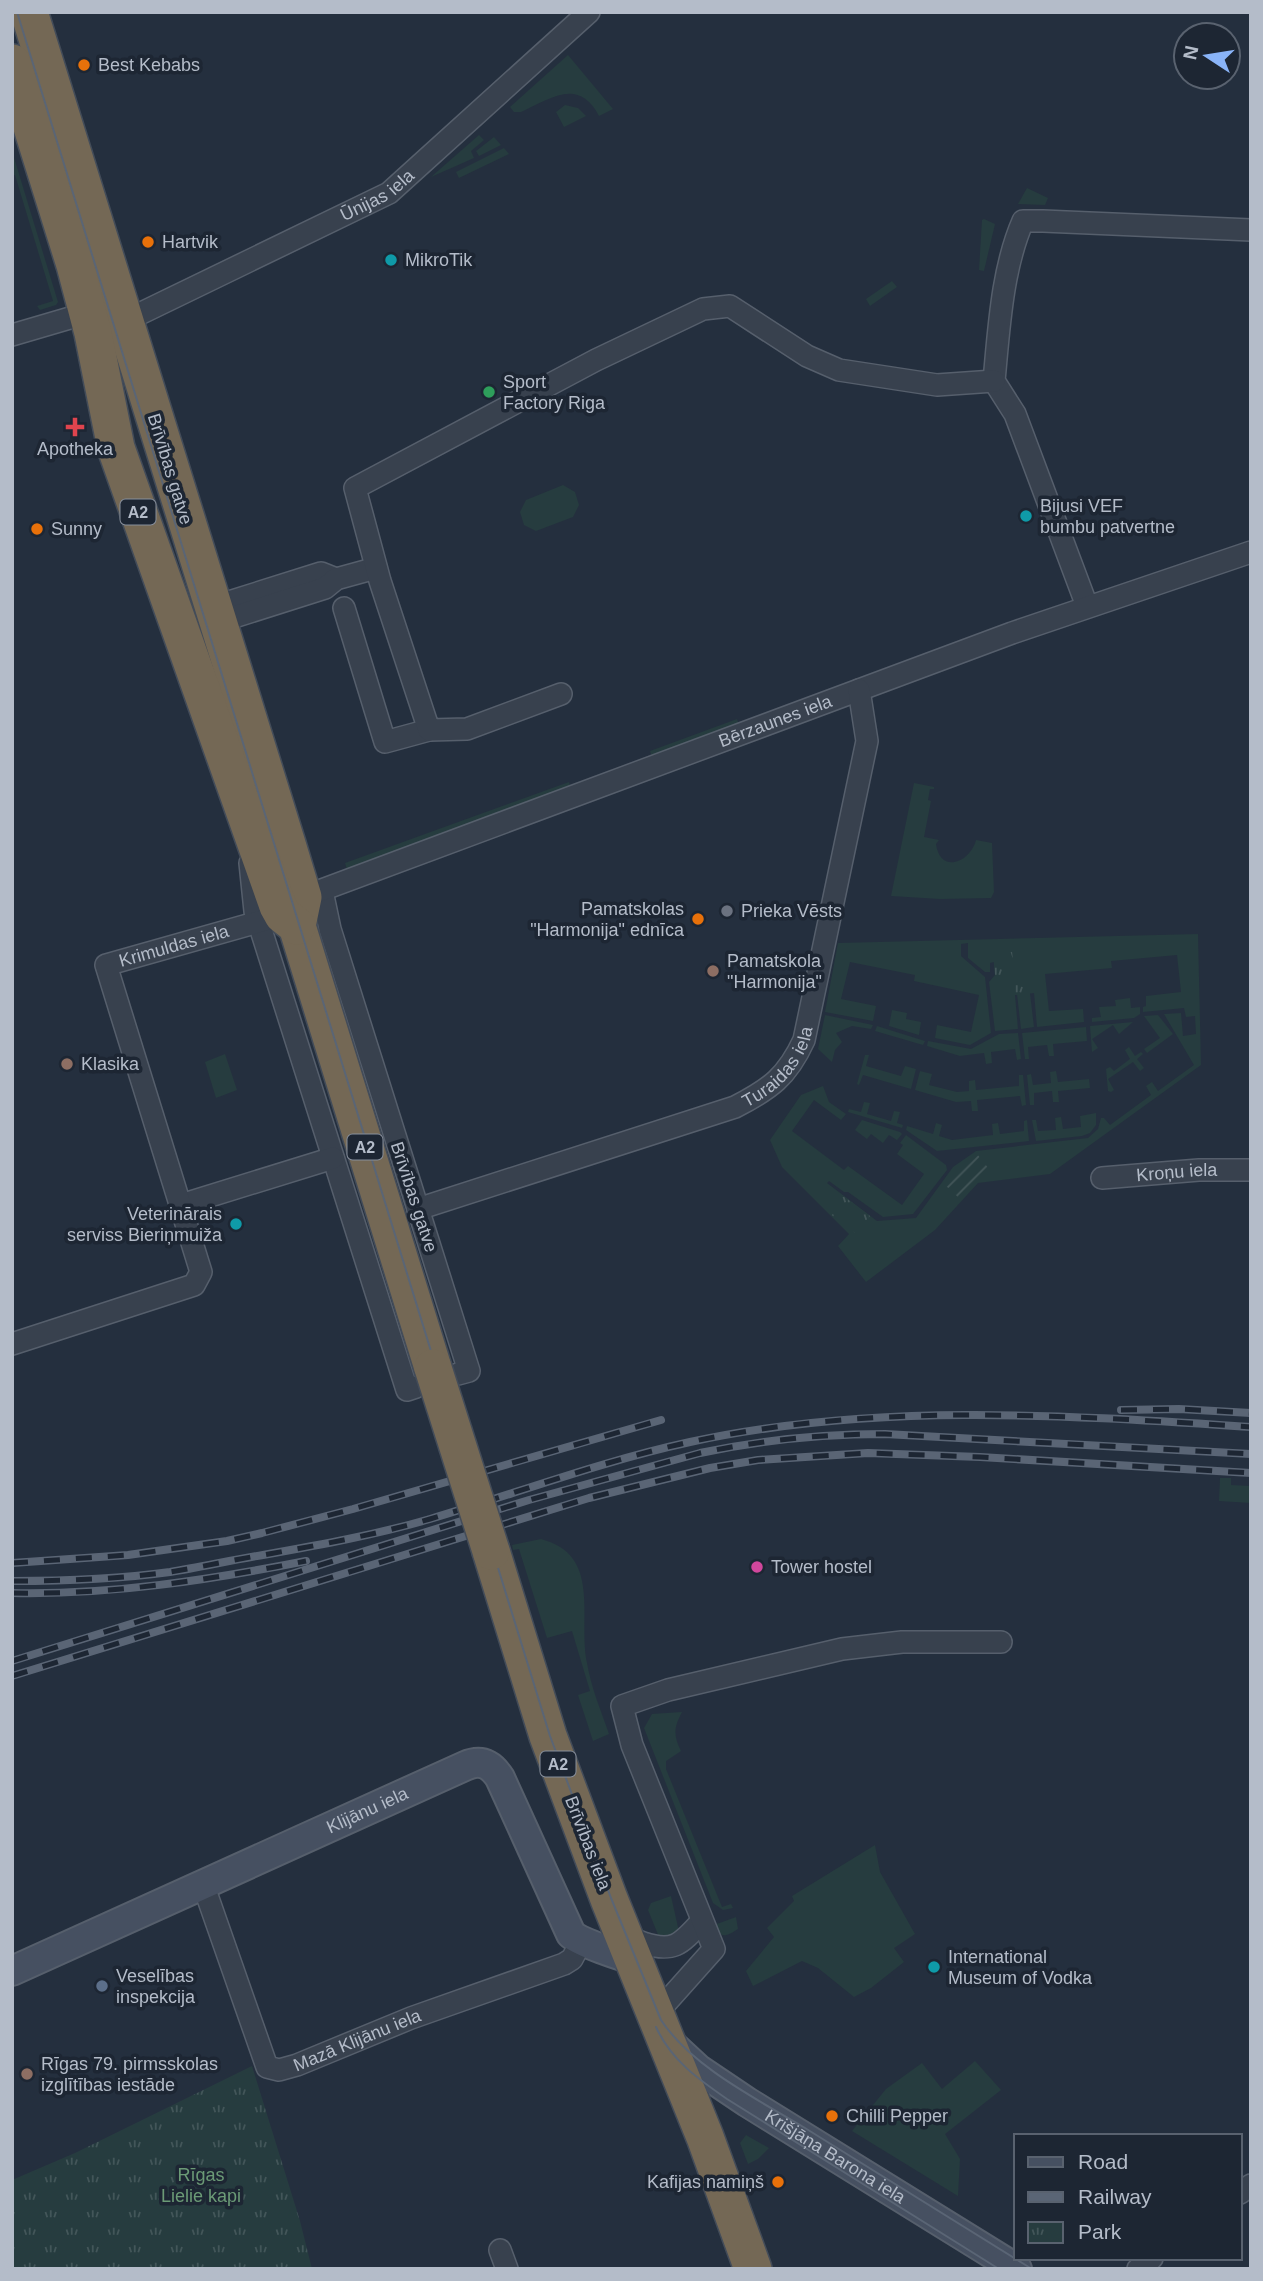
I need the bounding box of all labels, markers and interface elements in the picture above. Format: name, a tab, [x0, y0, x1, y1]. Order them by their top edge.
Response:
north arrow	[1172, 21, 1242, 91]
text: N	[1179, 44, 1203, 61]
place label: Best Kebabs	[98, 55, 200, 75]
marker: Best Kebabs	[76, 57, 92, 73]
street label: Ūnijas iela	[337, 165, 419, 225]
place label: Hartvik	[162, 232, 219, 252]
marker: Hartvik	[140, 234, 156, 250]
place label: MikroTik	[405, 250, 473, 270]
marker: MikroTik	[383, 252, 399, 268]
place label: Sport Factory Riga	[503, 372, 606, 413]
marker: Sport Factory Riga	[481, 384, 497, 400]
street label: Brīvības gatve	[144, 411, 196, 527]
marker: Apotheka	[67, 419, 83, 435]
place label: Apotheka	[37, 439, 114, 459]
place label: Bijusi VEF bumbu patvertne	[1040, 496, 1175, 537]
road number: A2	[120, 499, 156, 524]
marker: Bijusi VEF bumbu patvertne	[1018, 508, 1034, 524]
place label: Sunny	[51, 519, 102, 539]
marker: Sunny	[29, 521, 45, 537]
street label: Bērzaunes iela	[716, 691, 836, 751]
place label: Pamatskolas "Harmonija" ednīca	[530, 899, 685, 940]
place label: Prieka Vēsts	[741, 901, 842, 921]
marker: Prieka Vēsts	[719, 903, 735, 919]
marker: Pamatskolas "Harmonija" ednīca	[690, 911, 706, 927]
street label: Krimuldas iela	[117, 921, 232, 971]
place label: Pamatskola "Harmonija"	[727, 951, 822, 992]
marker: Pamatskola "Harmonija"	[705, 963, 721, 979]
street label: Turaidas iela	[739, 1024, 817, 1111]
place label: Klasika	[81, 1054, 140, 1074]
marker: Klasika	[59, 1056, 75, 1072]
road number: A2	[348, 1134, 382, 1160]
street label: Brīvības gatve	[387, 1139, 441, 1255]
street label: Kroņu iela	[1136, 1160, 1218, 1185]
place label: Veterinārais serviss Bieriņmuiža	[67, 1204, 223, 1245]
marker: Veterinārais serviss Bieriņmuiža	[228, 1216, 244, 1232]
place label: Tower hostel	[771, 1557, 872, 1577]
marker: Tower hostel	[749, 1559, 765, 1575]
road number: A2	[540, 1752, 576, 1776]
street label: Klijānu iela	[324, 1783, 412, 1837]
street label: Brīvības iela	[561, 1793, 615, 1894]
place label: International Museum of Vodka	[948, 1947, 1093, 1988]
marker: International Museum of Vodka	[926, 1959, 942, 1975]
place label: Veselības inspekcija	[116, 1966, 196, 2007]
marker: Veselības inspekcija	[94, 1978, 110, 1994]
street label: Mazā Klijānu iela	[290, 2005, 425, 2075]
place label: Rīgas 79. pirmsskolas izglītības iestāde	[41, 2054, 218, 2095]
marker: Rīgas 79. pirmsskolas izglītības iestāde	[19, 2066, 35, 2082]
street label: Krišjāņa Barona iela	[761, 2106, 910, 2208]
place label: Chilli Pepper	[846, 2106, 948, 2126]
marker: Chilli Pepper	[824, 2108, 840, 2124]
legend	[1014, 2134, 1242, 2260]
text: Road	[1078, 2150, 1128, 2173]
park label: Rīgas Lielie kapi	[161, 2165, 241, 2206]
place label: Kafijas namiņš	[647, 2172, 764, 2192]
marker: Kafijas namiņš	[770, 2174, 786, 2190]
text: Railway	[1078, 2185, 1152, 2208]
text: Park	[1078, 2220, 1122, 2243]

